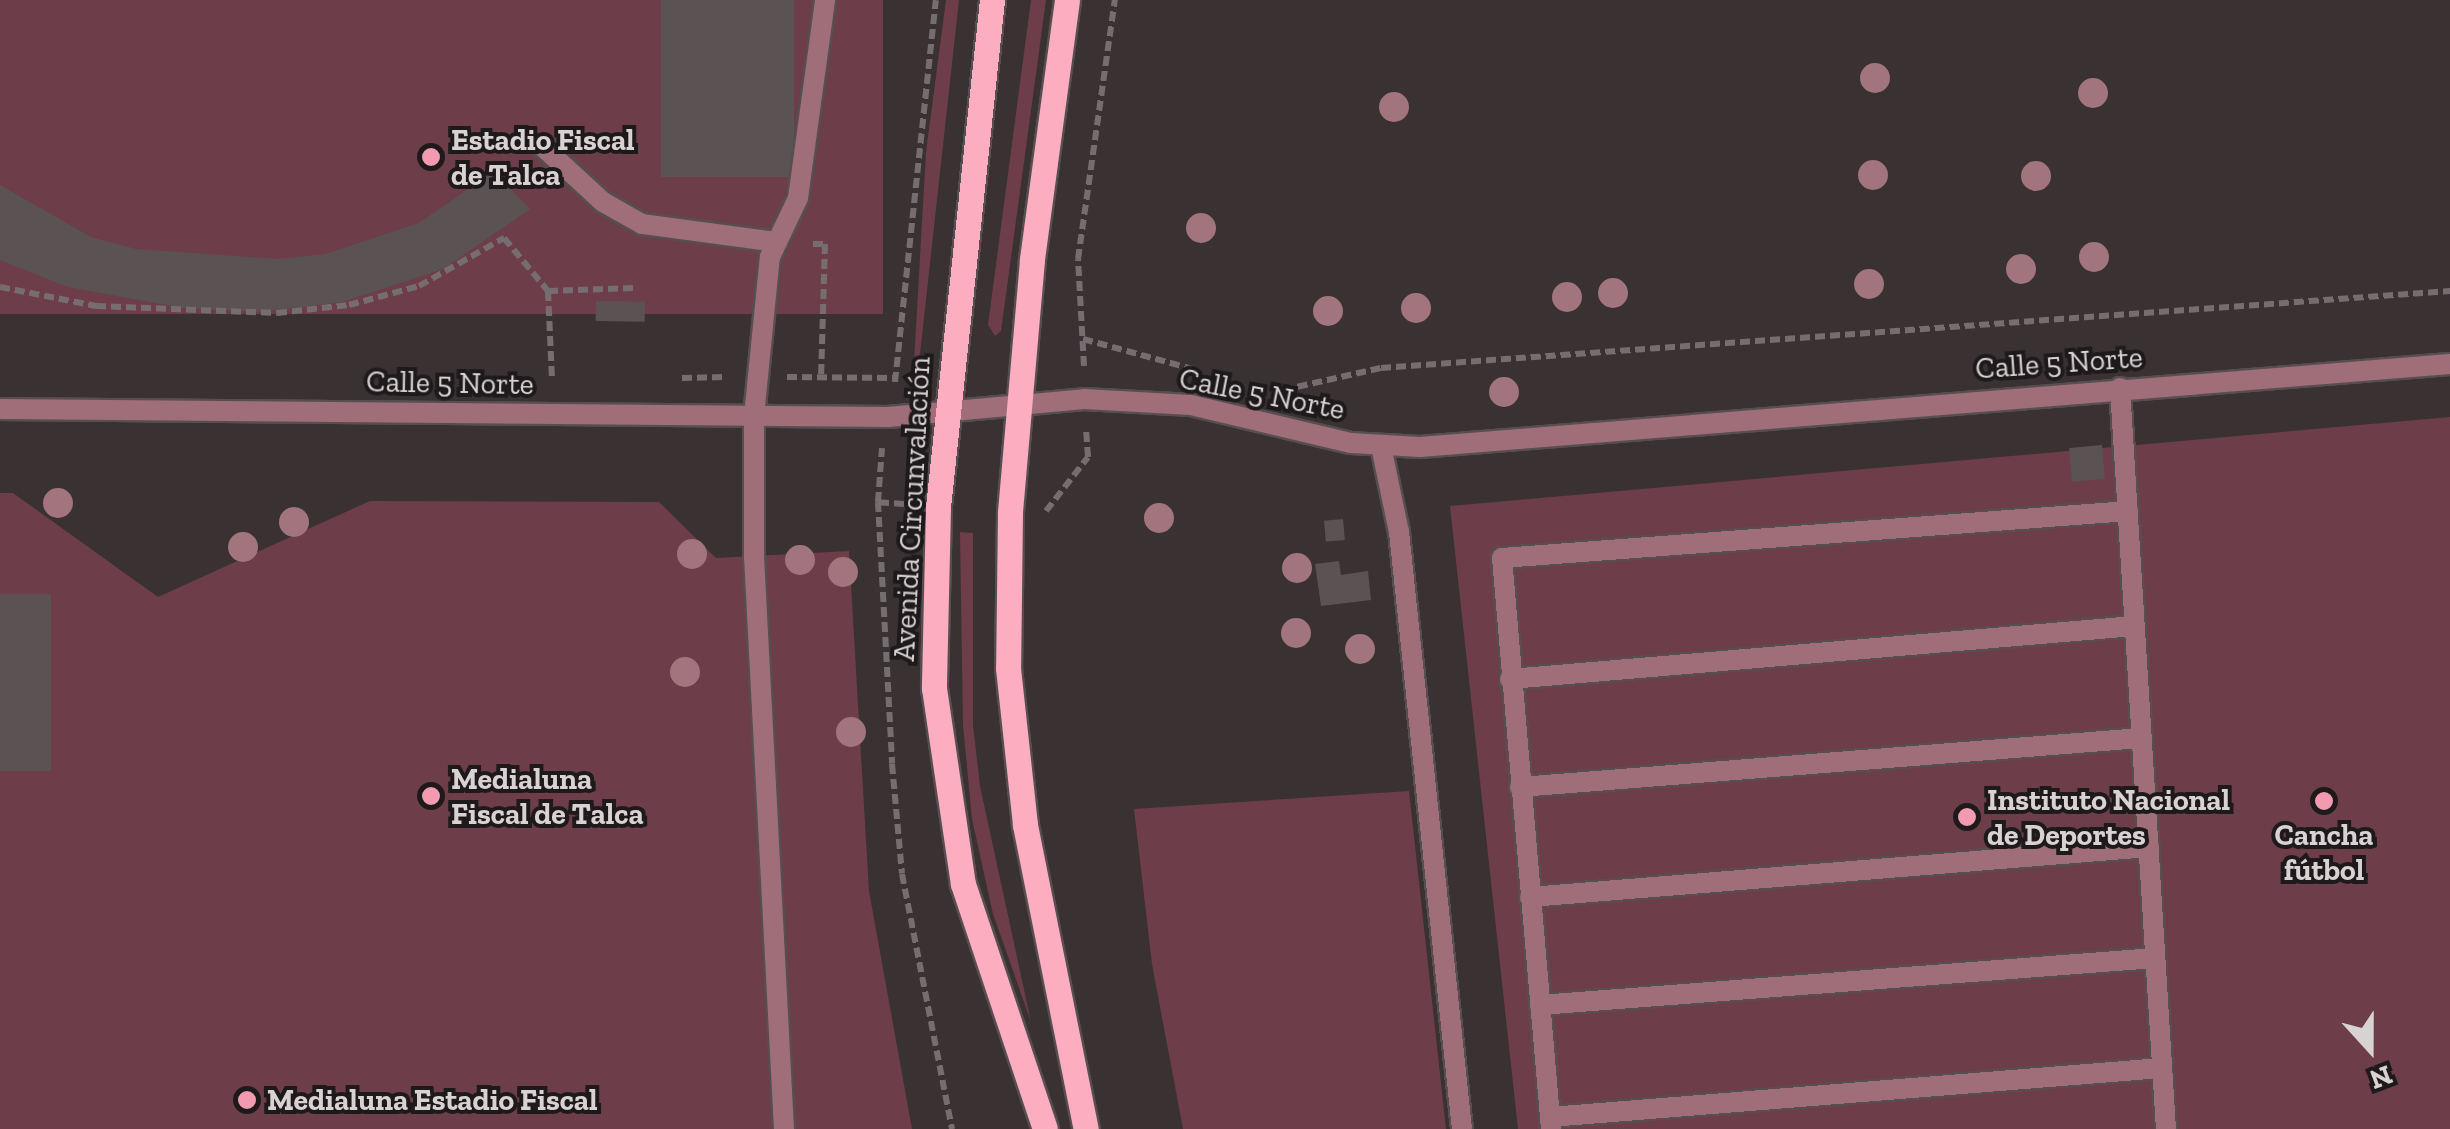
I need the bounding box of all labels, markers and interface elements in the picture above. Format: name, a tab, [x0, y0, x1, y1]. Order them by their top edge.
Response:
place label: Estadio Fiscal de Talca	[451, 122, 635, 192]
marker: Estadio Fiscal de Talca	[420, 146, 442, 168]
street label: Calle 5 Norte	[1974, 339, 2144, 387]
street label: Avenida Circunvalación	[886, 356, 938, 662]
street label: Calle 5 Norte	[1176, 360, 1348, 428]
street label: Calle 5 Norte	[366, 364, 534, 402]
place label: Medialuna Fiscal de Talca	[451, 761, 644, 832]
place label: Instituto Nacional de Deportes	[1987, 782, 2230, 852]
marker: Medialuna Fiscal de Talca	[420, 785, 442, 807]
marker: Cancha fútbol	[2313, 790, 2335, 812]
marker: Instituto Nacional de Deportes	[1956, 806, 1978, 828]
place label: Cancha fútbol	[2274, 817, 2374, 888]
north arrow	[2320, 999, 2420, 1099]
text: N	[2365, 1058, 2397, 1097]
place label: Medialuna Estadio Fiscal	[267, 1082, 598, 1118]
marker: Medialuna Estadio Fiscal	[236, 1089, 258, 1111]

